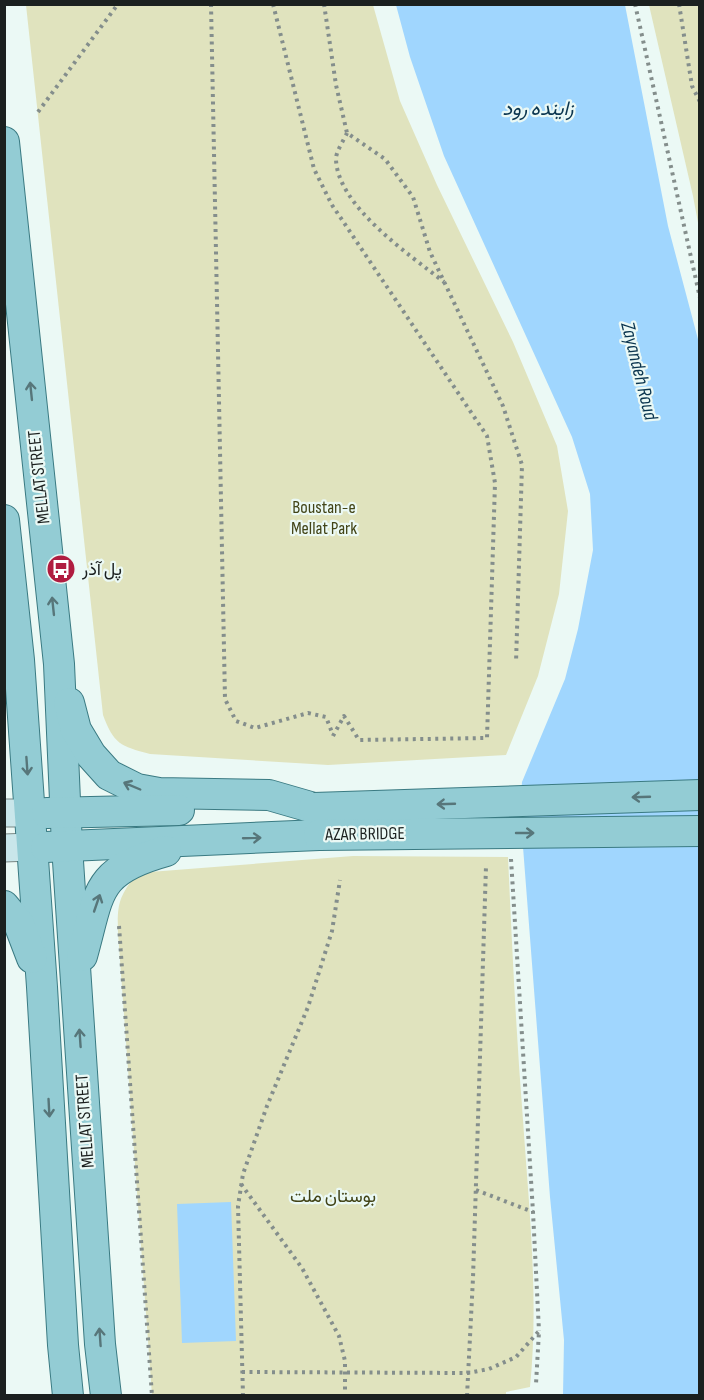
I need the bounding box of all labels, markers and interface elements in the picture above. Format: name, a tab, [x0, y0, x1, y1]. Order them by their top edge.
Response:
water label: زاینده رود	[502, 97, 575, 121]
water label: Zayandeh Roud	[615, 318, 663, 423]
one-way arrow	[25, 382, 36, 402]
street label: MELLAT STREET	[24, 429, 54, 525]
park label: Boustan-e Mellat Park	[291, 497, 357, 539]
bus stop icon: پل آذر	[45, 553, 77, 585]
place label: پل آذر	[81, 559, 122, 581]
one-way arrow	[47, 597, 58, 616]
one-way arrow	[21, 756, 32, 776]
one-way arrow	[124, 780, 142, 791]
one-way arrow	[632, 792, 652, 803]
one-way arrow	[437, 798, 457, 810]
street label: AZAR BRIDGE	[324, 823, 405, 845]
one-way arrow	[514, 827, 534, 839]
one-way arrow	[241, 832, 261, 843]
one-way arrow	[92, 894, 103, 913]
one-way arrow	[74, 1029, 85, 1048]
street label: MELLAT STREET	[71, 1073, 99, 1169]
one-way arrow	[44, 1098, 55, 1118]
park label: بوستان ملت	[290, 1186, 376, 1207]
one-way arrow	[94, 1328, 105, 1348]

